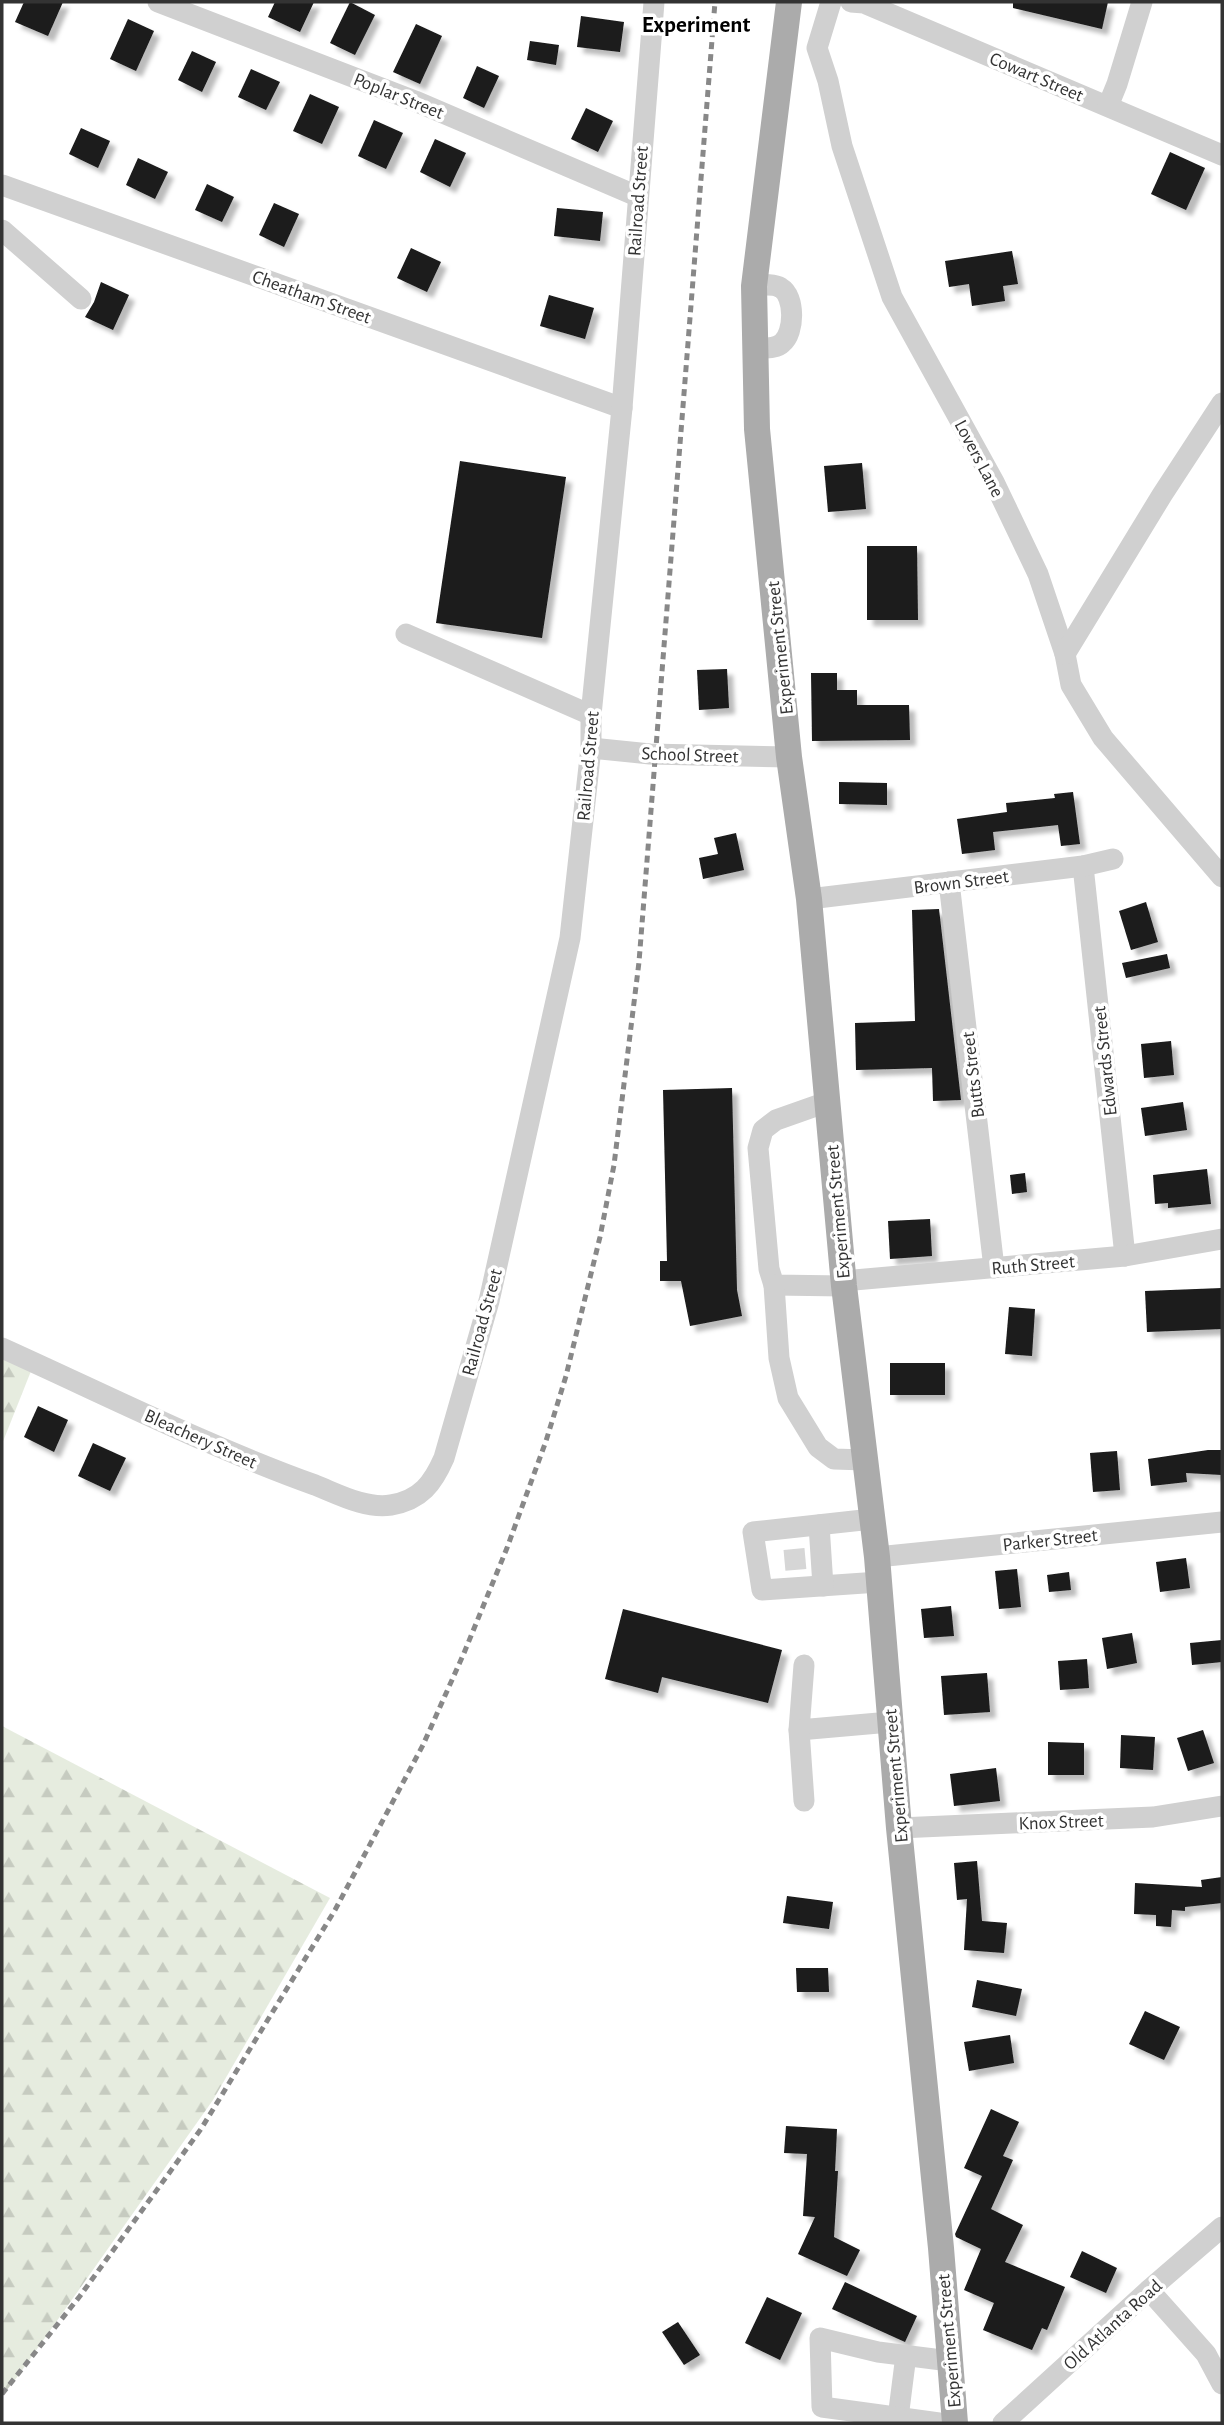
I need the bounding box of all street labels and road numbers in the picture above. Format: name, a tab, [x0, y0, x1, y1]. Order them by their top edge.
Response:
street label: Cowart Street	[987, 49, 1086, 106]
street label: Poplar Street	[351, 70, 446, 123]
street label: Railroad Street	[625, 145, 652, 257]
street label: Cheatham Street	[250, 267, 373, 328]
street label: Lovers Lane	[950, 417, 1007, 501]
street label: Experiment Street	[764, 580, 797, 716]
street label: Railroad Street	[574, 710, 603, 822]
street label: School Street	[641, 744, 739, 767]
street label: Brown Street	[913, 867, 1010, 898]
street label: Edwards Street	[1090, 1005, 1121, 1117]
street label: Butts Street	[959, 1031, 988, 1119]
street label: Experiment Street	[823, 1144, 854, 1280]
street label: Ruth Street	[991, 1252, 1076, 1279]
street label: Railroad Street	[459, 1267, 506, 1378]
street label: Bleachery Street	[141, 1406, 259, 1473]
street label: Parker Street	[1002, 1526, 1099, 1555]
street label: Experiment Street	[881, 1708, 912, 1844]
street label: Knox Street	[1018, 1812, 1104, 1833]
street label: Experiment Street	[934, 2273, 965, 2409]
street label: Old Atlanta Road	[1060, 2276, 1166, 2374]

